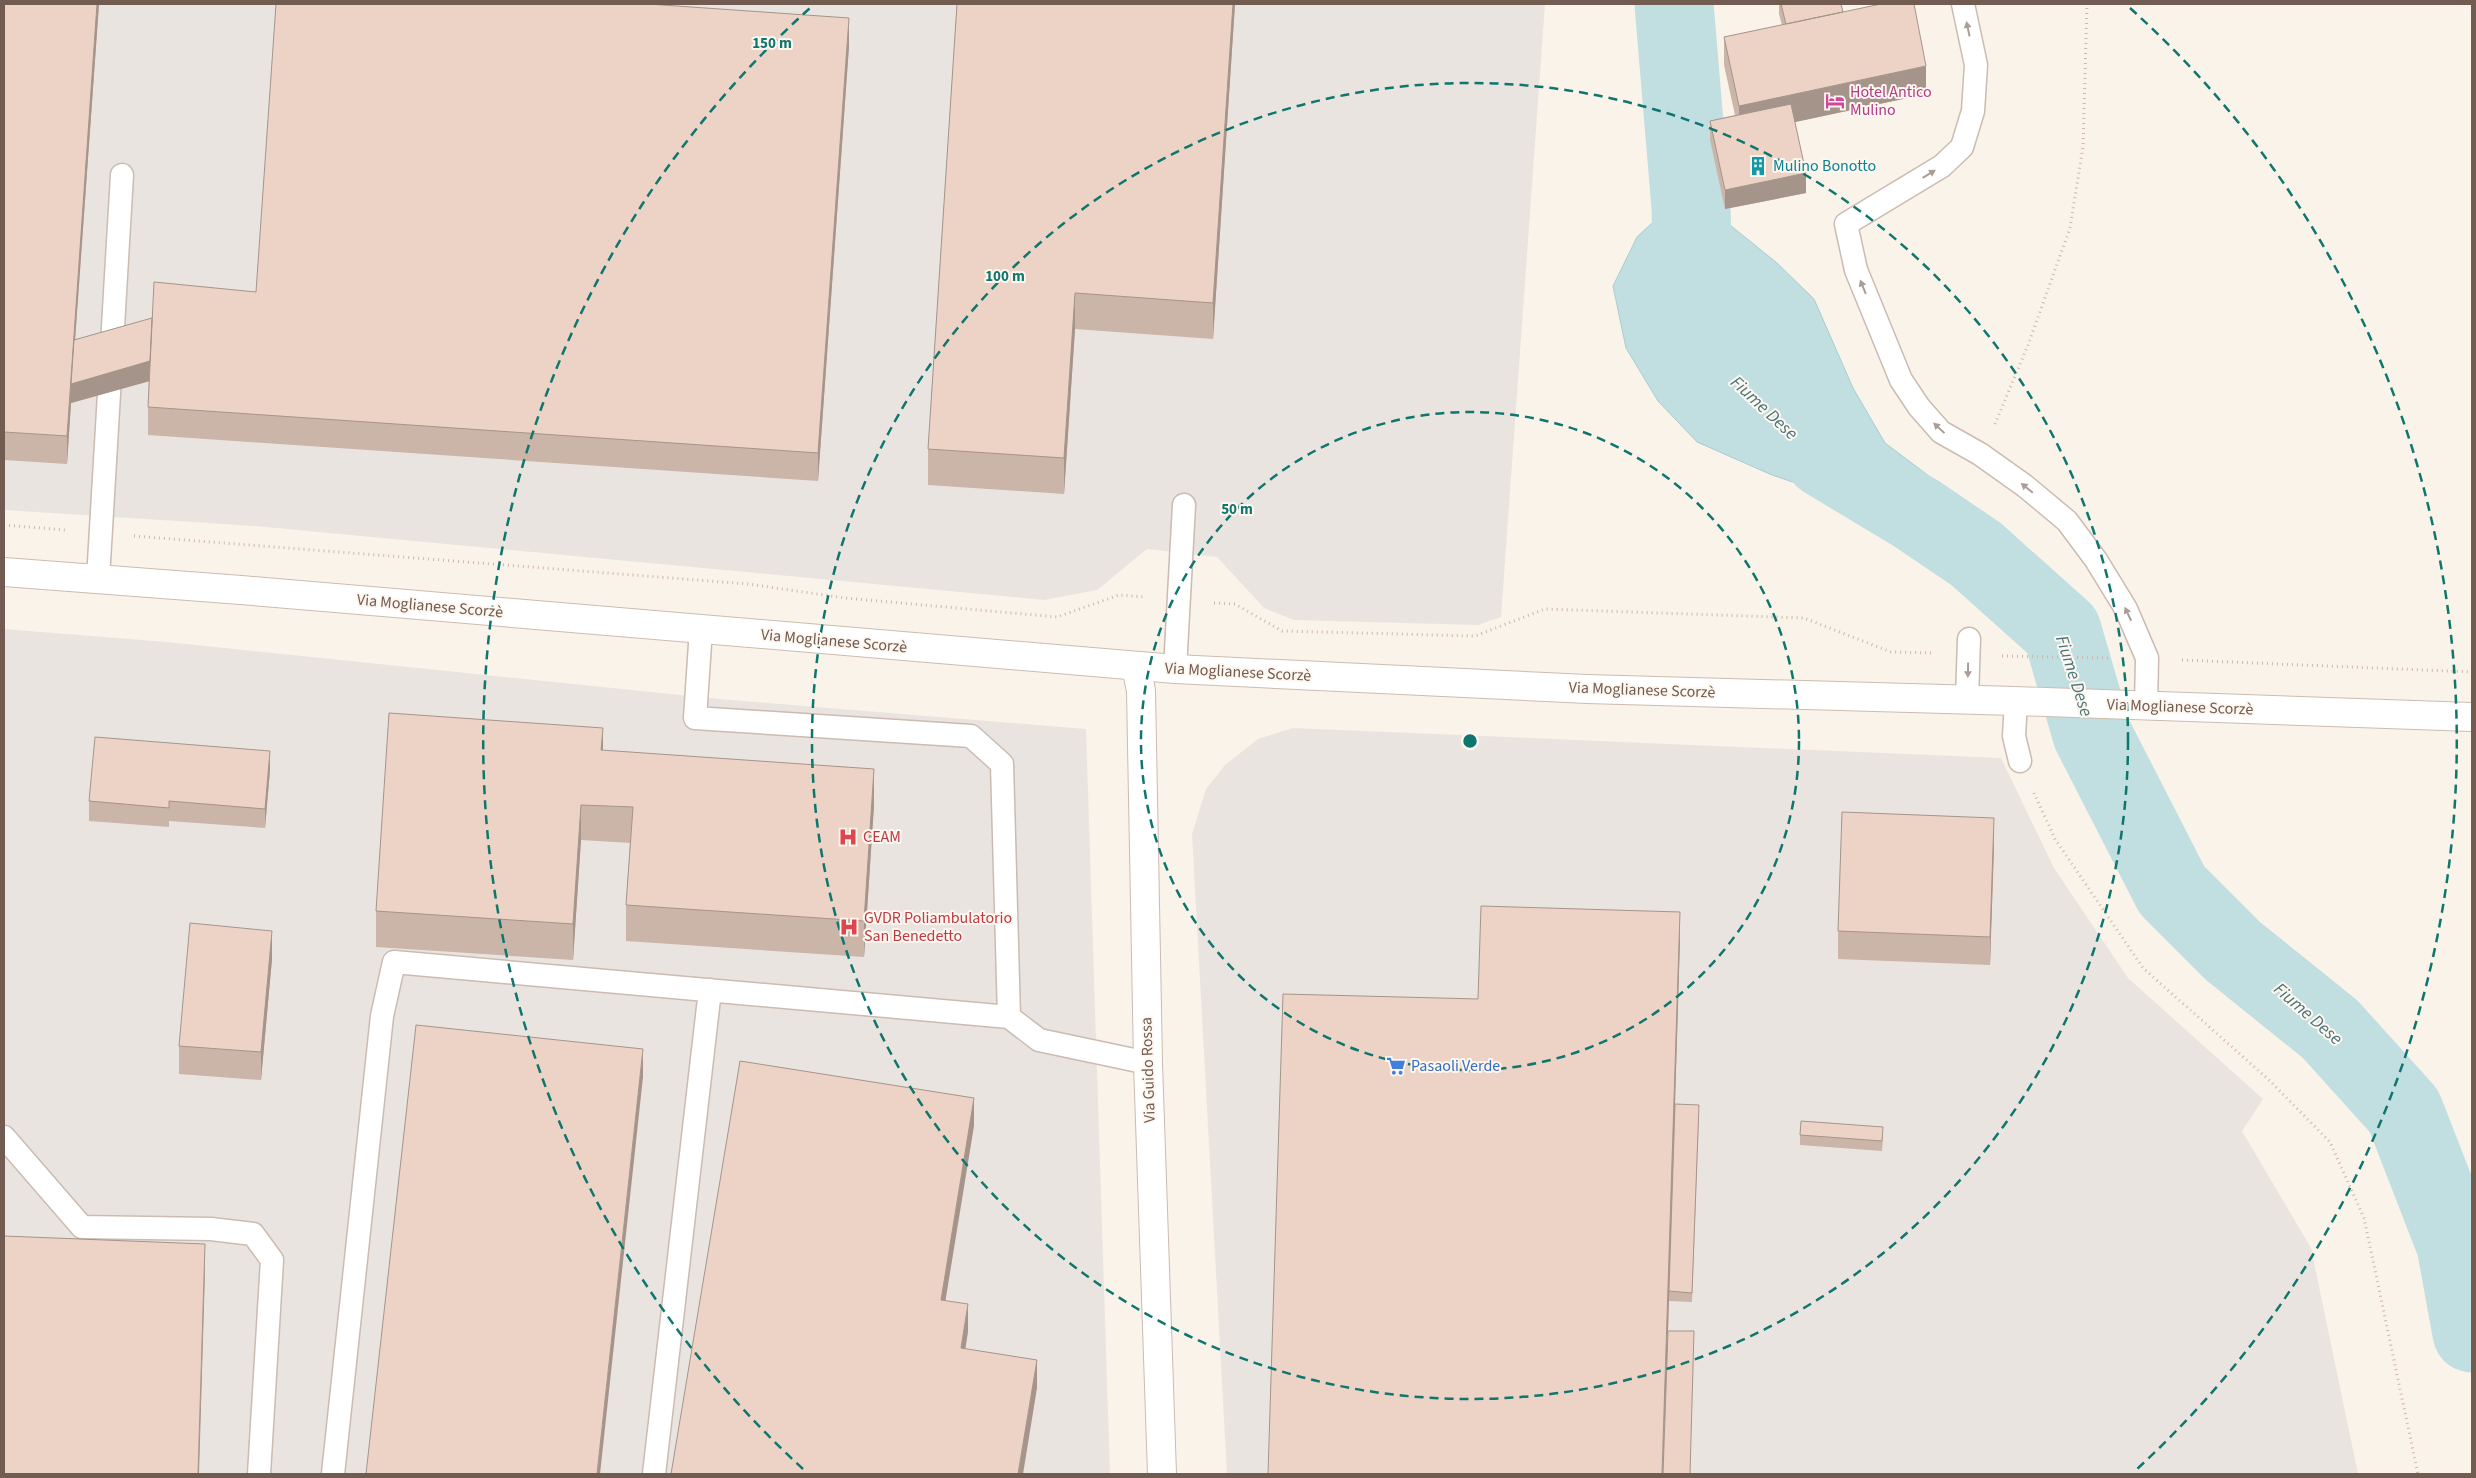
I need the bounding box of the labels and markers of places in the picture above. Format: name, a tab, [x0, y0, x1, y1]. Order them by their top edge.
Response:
place label: Hotel Antico Mulino	[1850, 81, 1932, 121]
hotel icon: Hotel Antico Mulino	[1824, 90, 1846, 112]
building icon: Mulino Bonotto	[1747, 155, 1769, 177]
place label: Mulino Bonotto	[1773, 155, 1876, 177]
centre of rings	[1461, 732, 1479, 750]
hospital icon: CEAM	[837, 826, 859, 848]
place label: CEAM	[863, 826, 901, 848]
place label: GVDR Poliambulatorio San Benedetto	[864, 907, 1012, 947]
hospital icon: GVDR Poliambulatorio San Benedetto	[838, 916, 860, 938]
supermarket icon: Pasaoli Verde	[1385, 1055, 1407, 1077]
place label: Pasaoli Verde	[1411, 1055, 1500, 1077]

